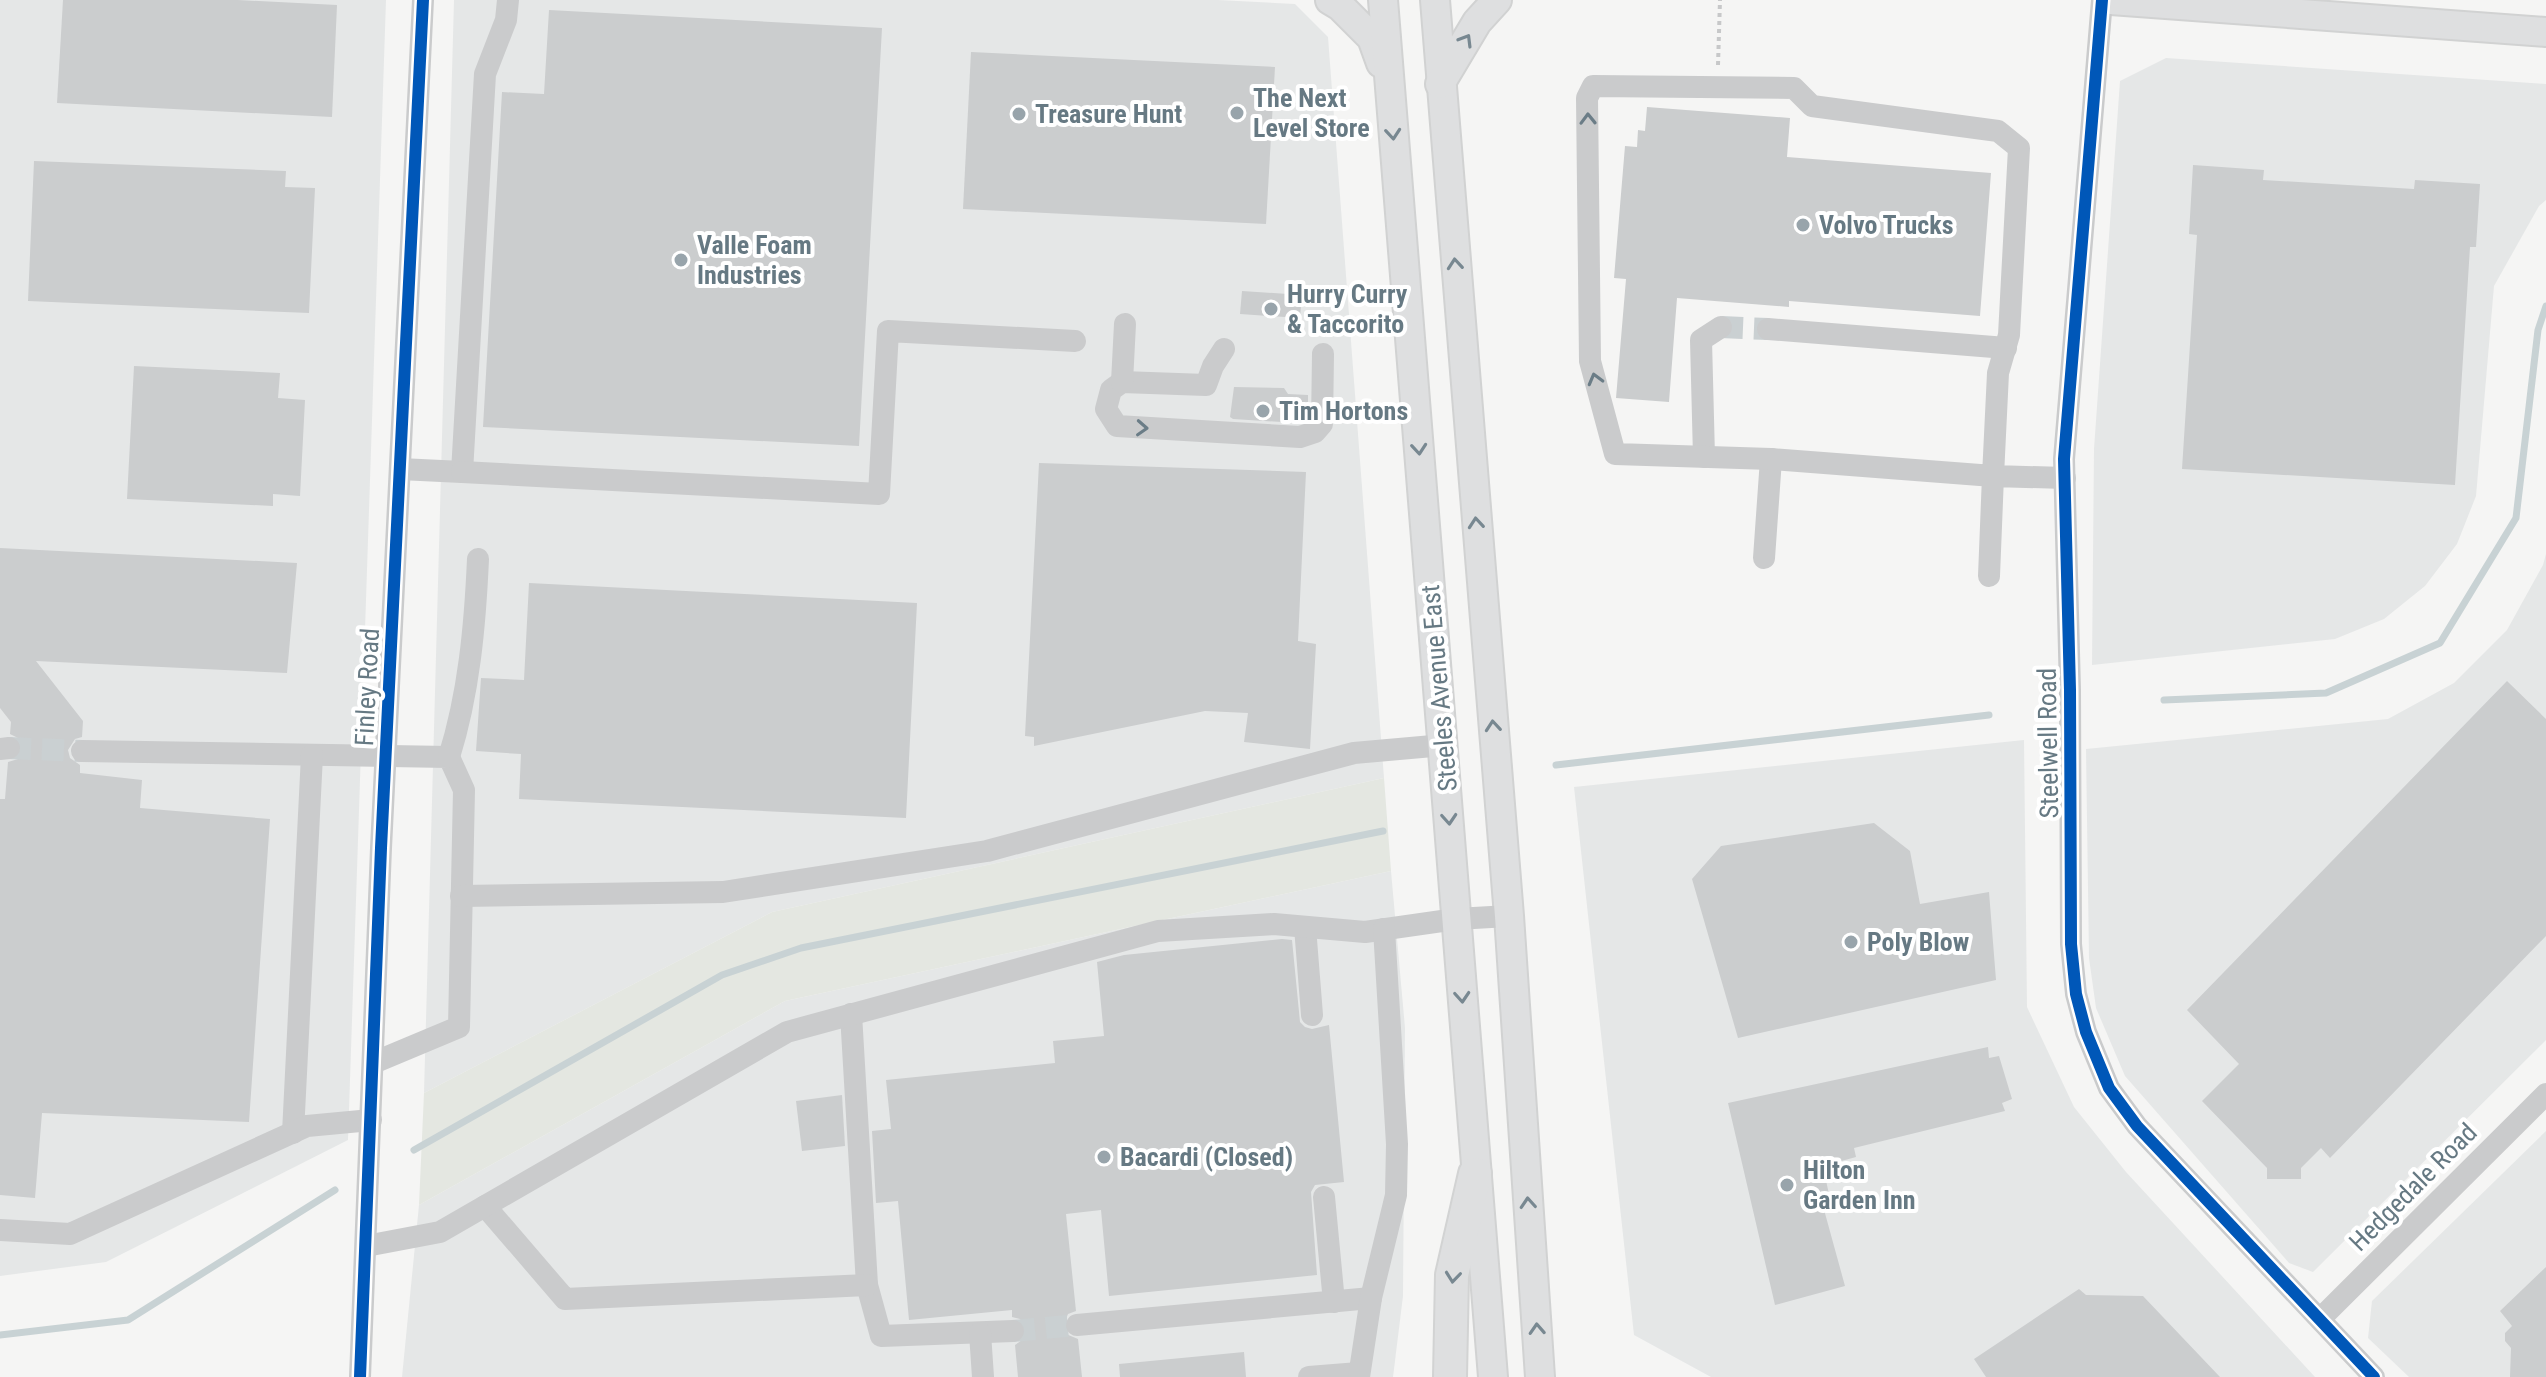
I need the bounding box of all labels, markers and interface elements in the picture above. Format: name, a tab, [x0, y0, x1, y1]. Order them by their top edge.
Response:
one-way arrow	[1456, 34, 1472, 49]
place label: The Next Level Store	[1253, 83, 1370, 143]
place label: Treasure Hunt	[1035, 99, 1182, 129]
marker: The Next Level Store	[1228, 104, 1246, 122]
marker: Treasure Hunt	[1010, 105, 1028, 123]
one-way arrow	[1579, 112, 1596, 125]
one-way arrow	[1385, 128, 1402, 141]
place label: Volvo Trucks	[1819, 210, 1953, 240]
marker: Volvo Trucks	[1794, 216, 1812, 234]
place label: Valle Foam Industries	[697, 230, 812, 290]
marker: Valle Foam Industries	[672, 251, 690, 269]
one-way arrow	[1447, 257, 1464, 270]
place label: Hurry Curry & Taccorito	[1287, 279, 1408, 339]
marker: Hurry Curry & Taccorito	[1262, 300, 1280, 318]
one-way arrow	[1587, 372, 1604, 386]
place label: Tim Hortons	[1279, 396, 1408, 426]
marker: Tim Hortons	[1254, 402, 1272, 420]
one-way arrow	[1136, 419, 1149, 436]
one-way arrow	[1410, 442, 1427, 455]
one-way arrow	[1468, 516, 1485, 529]
street label: Steeles Avenue East	[1415, 583, 1463, 793]
street label: Finley Road	[349, 627, 385, 747]
street label: Steelwell Road	[2032, 667, 2064, 819]
one-way arrow	[1485, 720, 1502, 733]
one-way arrow	[1440, 813, 1457, 826]
place label: Poly Blow	[1867, 927, 1970, 957]
marker: Poly Blow	[1842, 933, 1860, 951]
one-way arrow	[1453, 991, 1470, 1004]
street label: Hedgedale Road	[2343, 1117, 2483, 1257]
place label: Bacardi (Closed)	[1120, 1142, 1293, 1172]
marker: Bacardi (Closed)	[1095, 1148, 1113, 1166]
place label: Hilton Garden Inn	[1803, 1155, 1916, 1215]
marker: Hilton Garden Inn	[1778, 1176, 1796, 1194]
one-way arrow	[1520, 1196, 1537, 1209]
one-way arrow	[1444, 1271, 1461, 1284]
one-way arrow	[1529, 1322, 1546, 1335]

